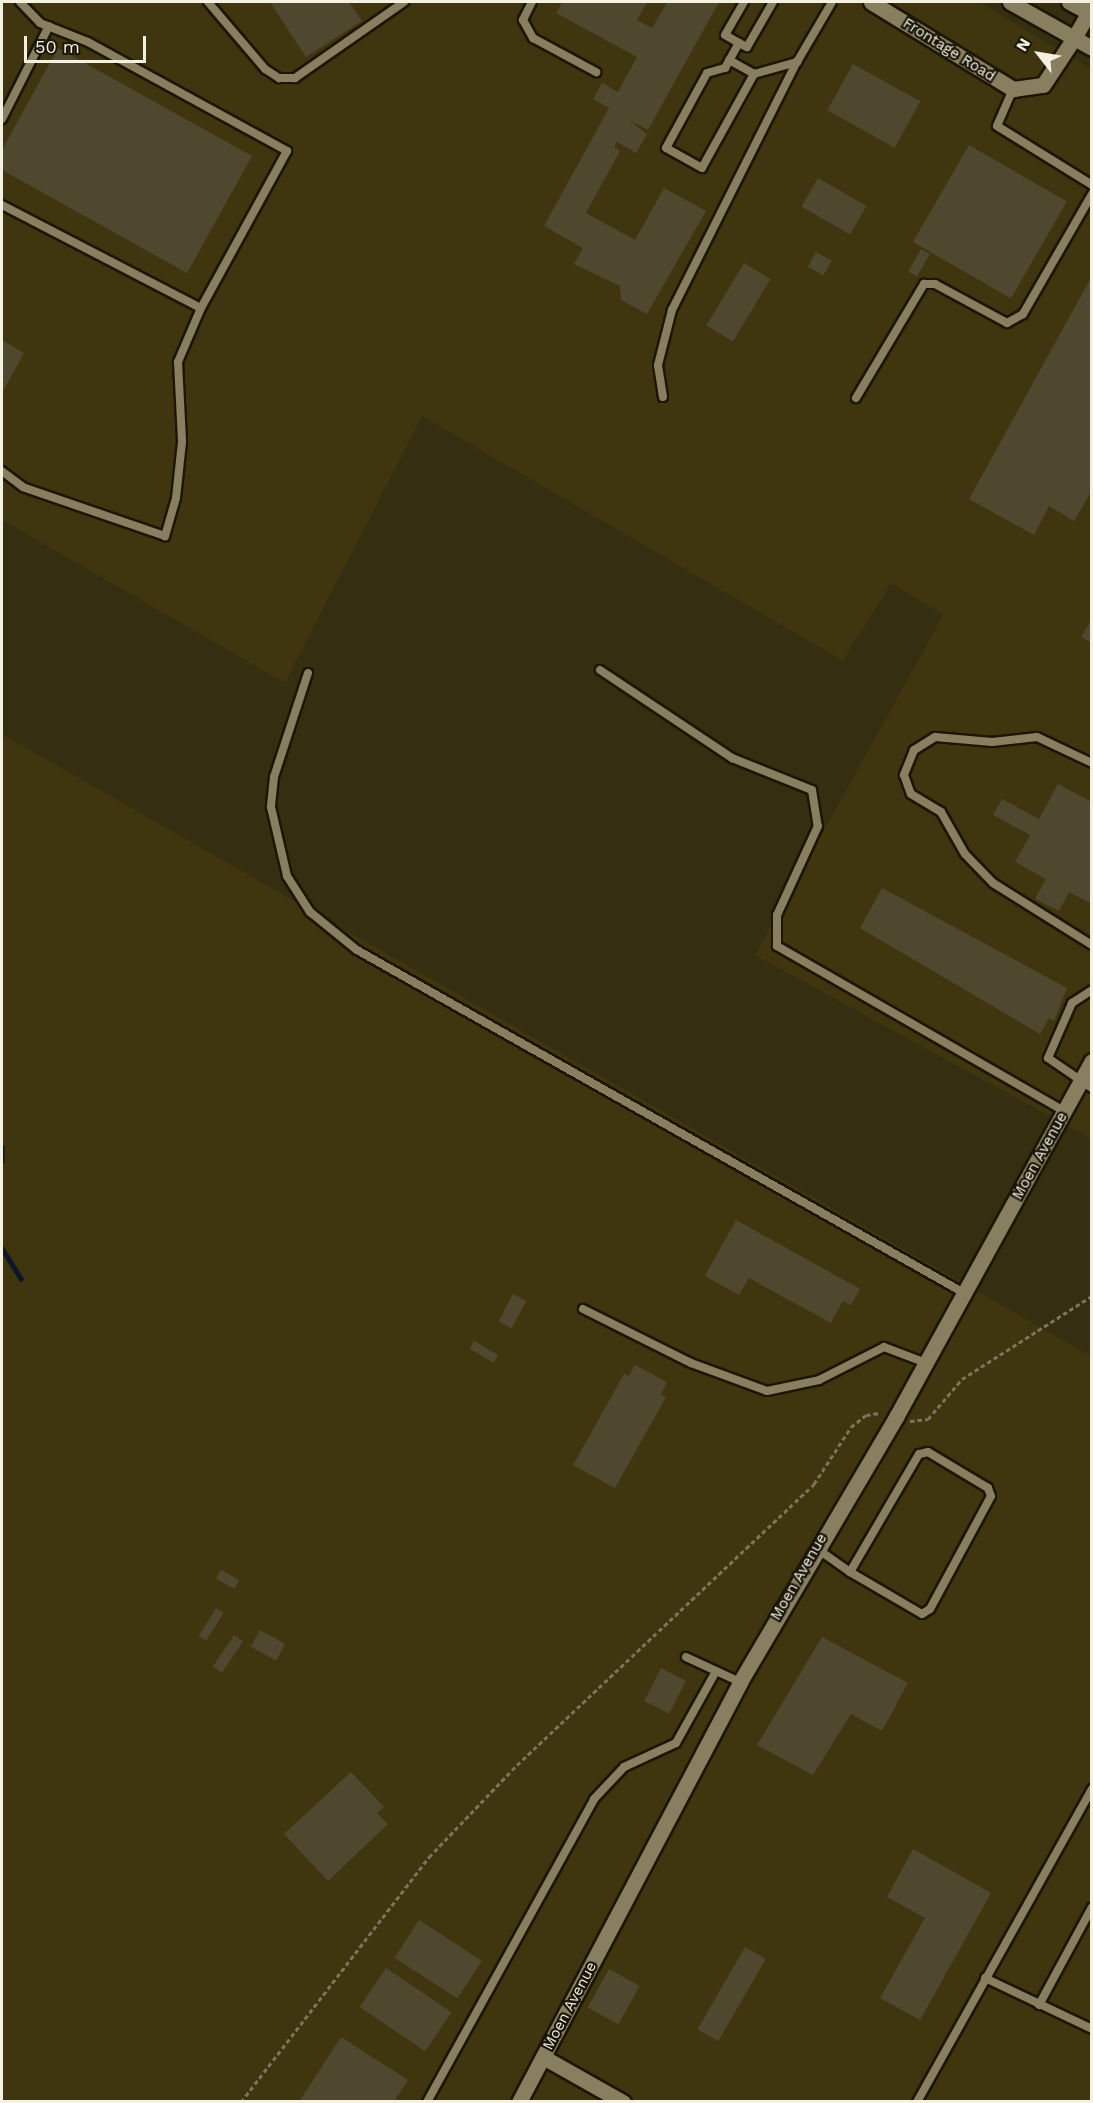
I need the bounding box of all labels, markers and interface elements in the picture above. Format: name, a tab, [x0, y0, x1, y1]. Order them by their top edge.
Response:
street label: Frontage Road	[899, 14, 999, 86]
scale bar	[27, 24, 148, 62]
north arrow	[1009, 24, 1069, 84]
text: N	[1012, 35, 1034, 54]
text: 50 m	[35, 36, 80, 57]
street label: Moen Avenue	[1008, 1109, 1072, 1203]
street label: Moen Avenue	[767, 1530, 831, 1624]
street label: Moen Avenue	[539, 1959, 601, 2053]

